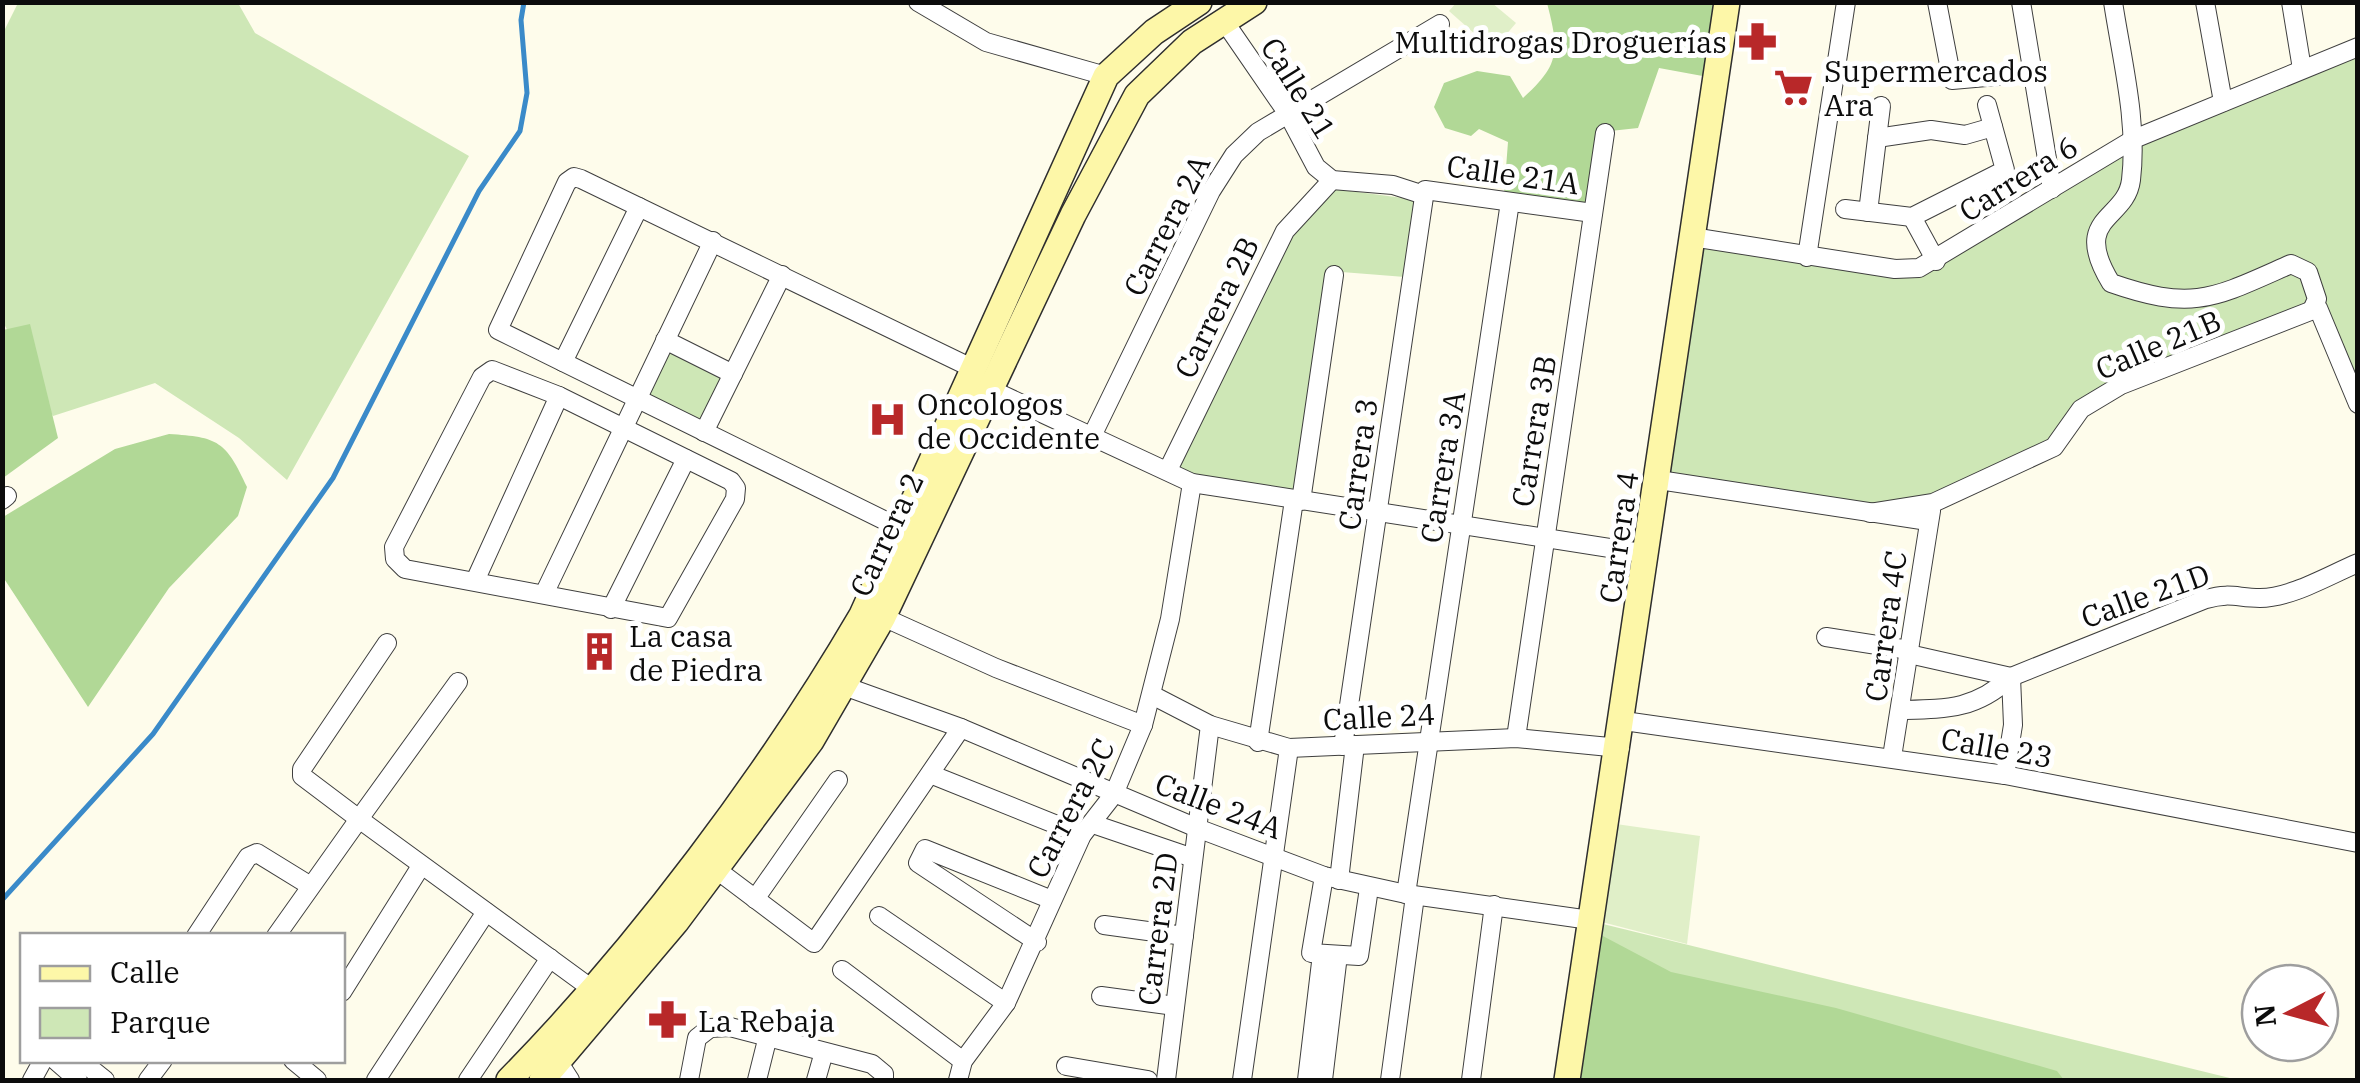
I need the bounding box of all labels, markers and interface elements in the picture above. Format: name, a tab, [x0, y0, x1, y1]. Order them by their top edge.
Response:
pharmacy icon: Multidrogas Droguerías	[1736, 20, 1778, 62]
place label: Multidrogas Droguerías	[1394, 22, 1727, 61]
street label: Calle 21	[1253, 30, 1345, 146]
place label: Supermercados Ara	[1824, 51, 2048, 124]
supermarket icon: Supermercados Ara	[1773, 66, 1815, 108]
street label: Carrera 6	[1951, 126, 2085, 230]
street label: Calle 21A	[1444, 145, 1582, 203]
street label: Carrera 2A	[1114, 147, 1218, 302]
street label: Carrera 2B	[1165, 230, 1267, 384]
street label: Calle 21B	[2089, 300, 2227, 388]
street label: Carrera 3B	[1502, 352, 1564, 510]
place label: Oncologos de Occidente	[917, 384, 1100, 457]
street label: Carrera 3A	[1411, 388, 1473, 546]
street label: Carrera 3	[1328, 396, 1386, 532]
hospital icon: Oncologos de Occidente	[866, 399, 908, 441]
street label: Carrera 2	[840, 466, 932, 602]
street label: Carrera 4	[1589, 469, 1647, 605]
street label: Carrera 4C	[1855, 548, 1915, 704]
street label: Calle 21D	[2075, 554, 2215, 636]
place label: La casa de Piedra	[629, 616, 763, 689]
building icon: La casa de Piedra	[578, 631, 620, 673]
street label: Calle 24	[1322, 694, 1436, 738]
street label: Calle 23	[1938, 718, 2056, 776]
street label: Carrera 2C	[1017, 732, 1123, 884]
street label: Calle 24A	[1150, 763, 1289, 847]
street label: Carrera 2D	[1128, 850, 1186, 1008]
legend	[20, 933, 345, 1063]
text: Calle	[110, 952, 180, 991]
north arrow	[2240, 963, 2340, 1063]
pharmacy icon: La Rebaja	[647, 999, 689, 1041]
place label: La Rebaja	[698, 1001, 835, 1040]
text: Parque	[110, 1002, 211, 1041]
text: N	[2245, 1003, 2284, 1029]

